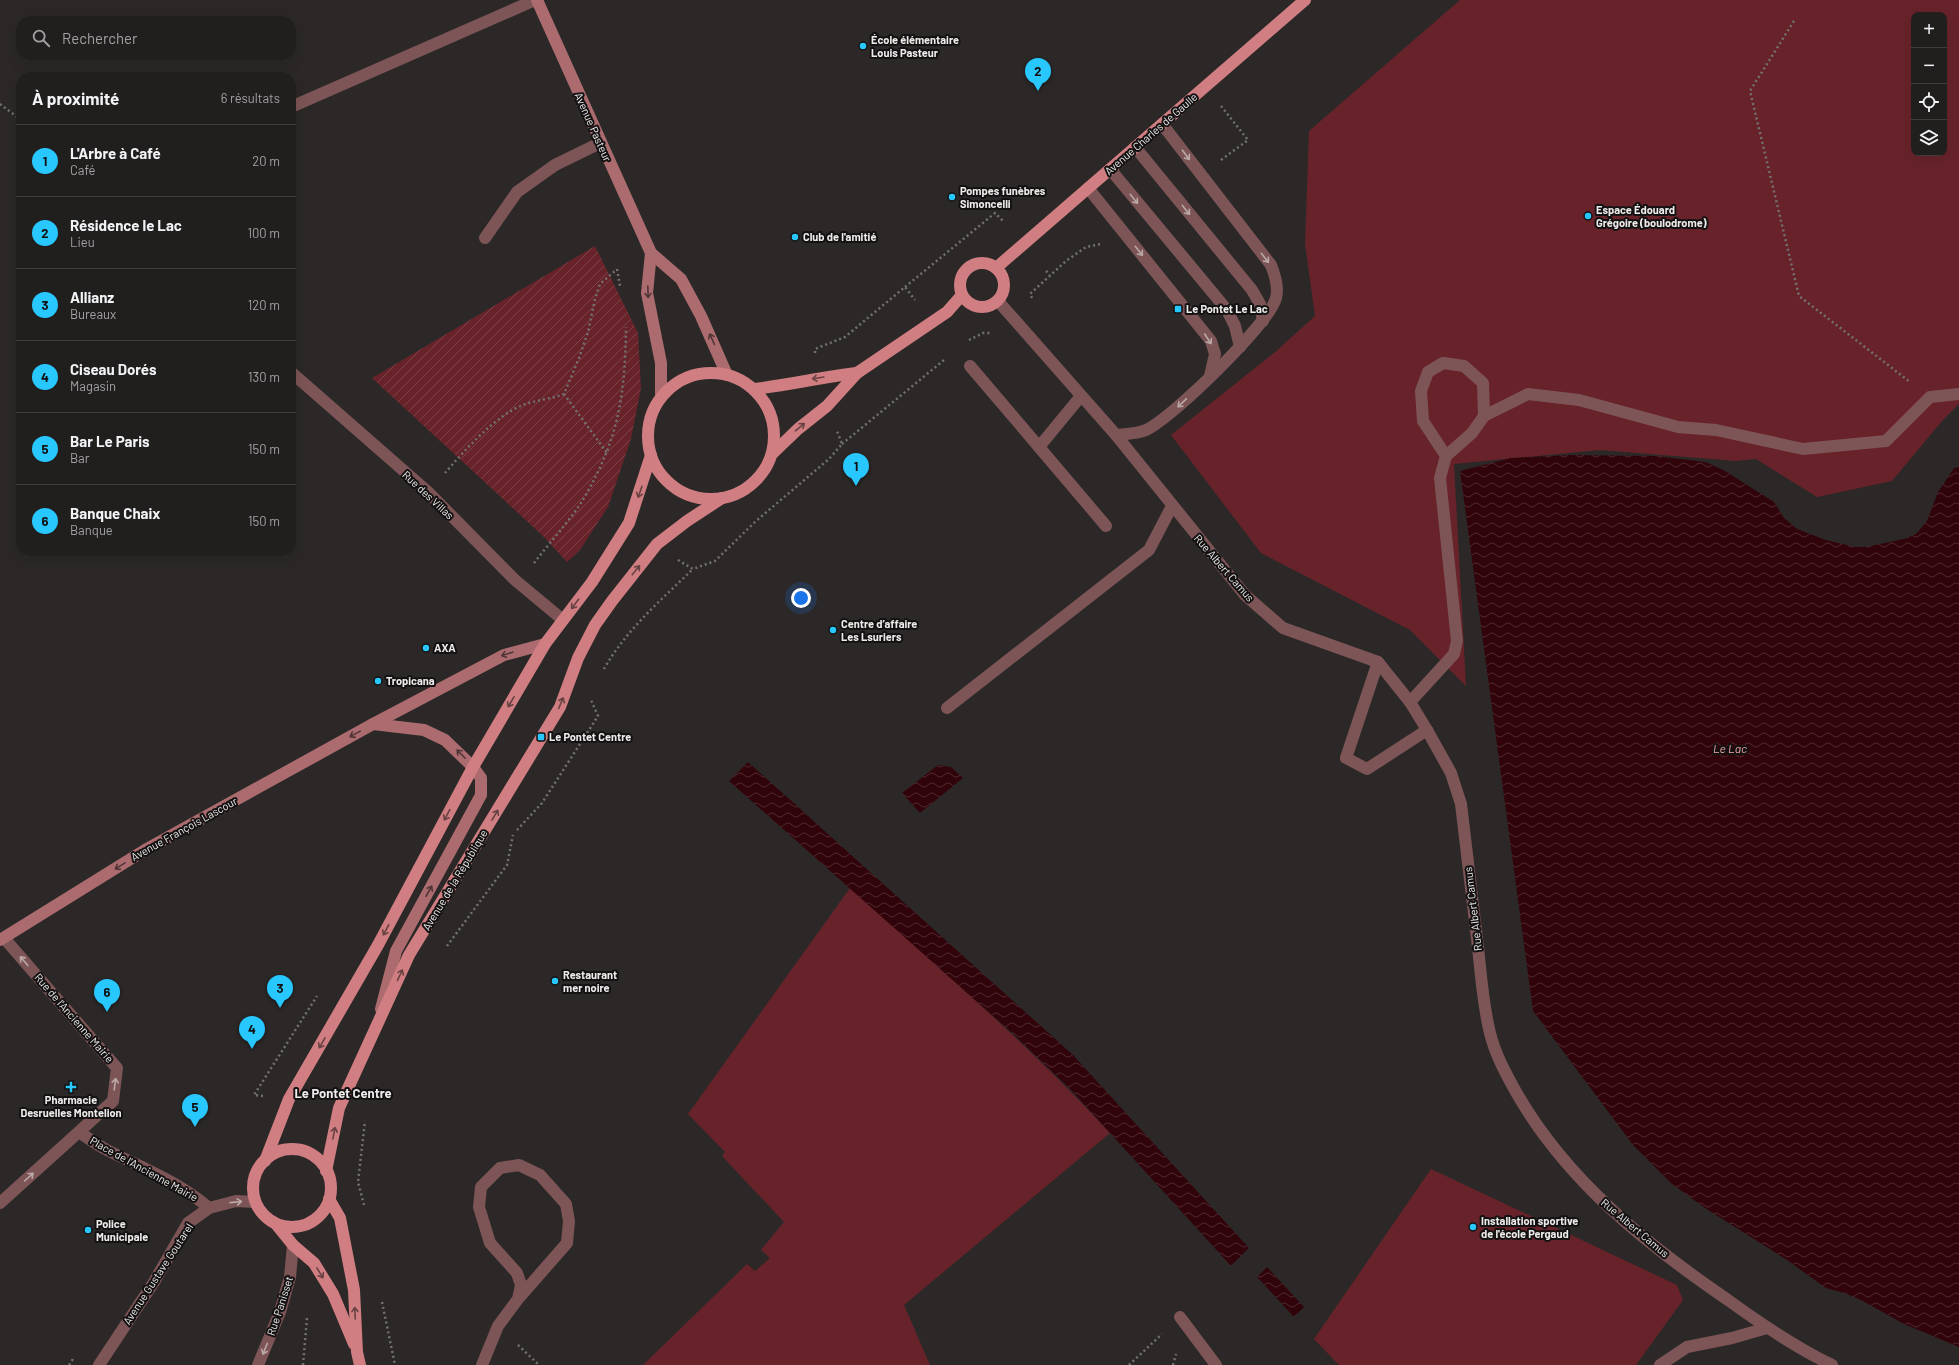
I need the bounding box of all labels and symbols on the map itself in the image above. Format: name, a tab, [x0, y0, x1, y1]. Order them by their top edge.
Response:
place label: École élémentaire Louis Pasteur	[871, 33, 959, 59]
marker: École élémentaire Louis Pasteur	[858, 41, 868, 51]
pin: 2	[1025, 58, 1051, 91]
street label: Avenue Pasteur	[572, 90, 614, 163]
street label: Avenue Charles de Gaulle	[1102, 90, 1200, 177]
one-way arrow	[1181, 150, 1190, 161]
place label: Pompes funèbres Simoncelli	[960, 184, 1046, 210]
marker: Pompes funèbres Simoncelli	[947, 192, 957, 202]
one-way arrow	[1130, 194, 1139, 205]
place label: Espace Édouard Grégoire (boulodrome)	[1596, 203, 1707, 229]
one-way arrow	[1181, 205, 1190, 216]
marker: Espace Édouard Grégoire (boulodrome)	[1583, 211, 1593, 221]
place label: Club de l'amitié	[803, 230, 876, 243]
marker: Club de l'amitié	[790, 232, 800, 242]
one-way arrow	[1134, 246, 1143, 256]
one-way arrow	[1261, 252, 1270, 263]
one-way arrow	[645, 285, 652, 298]
place label: Le Pontet Le Lac	[1186, 302, 1268, 315]
marker: Le Pontet Le Lac	[1173, 304, 1183, 314]
one-way arrow	[1205, 333, 1213, 345]
one-way arrow	[707, 334, 715, 346]
one-way arrow	[812, 374, 825, 382]
one-way arrow	[1177, 398, 1187, 408]
one-way arrow	[795, 423, 806, 432]
pin: 1	[843, 453, 869, 486]
street label: Rue des Villas	[400, 468, 457, 522]
one-way arrow	[635, 486, 643, 498]
street label: Rue Albert Camus	[1192, 531, 1257, 604]
one-way arrow	[632, 565, 641, 576]
your location	[791, 588, 811, 608]
one-way arrow	[571, 599, 579, 610]
place label: Centre d’affaire Les Lsuriers	[841, 617, 917, 643]
marker: Centre d’affaire Les Lsuriers	[828, 625, 838, 635]
place label: AXA	[434, 641, 456, 654]
marker: AXA	[421, 643, 431, 653]
one-way arrow	[501, 651, 514, 658]
place label: Tropicana	[386, 674, 435, 687]
marker: Tropicana	[373, 676, 383, 686]
one-way arrow	[507, 696, 515, 708]
one-way arrow	[558, 697, 565, 709]
place label: Le Pontet Centre	[549, 730, 631, 743]
one-way arrow	[349, 731, 361, 738]
marker: Le Pontet Centre	[536, 732, 546, 742]
water label: Le Lac	[1713, 741, 1747, 755]
one-way arrow	[456, 749, 466, 759]
street label: Avenue François Lascour	[128, 794, 239, 863]
one-way arrow	[443, 809, 451, 821]
one-way arrow	[492, 809, 500, 821]
street label: Avenue de la République	[419, 827, 490, 932]
one-way arrow	[114, 861, 125, 870]
street label: Rue Albert Camus	[1461, 866, 1484, 952]
one-way arrow	[425, 886, 433, 898]
one-way arrow	[381, 923, 389, 935]
one-way arrow	[19, 955, 28, 966]
place label: Restaurant mer noire	[563, 968, 617, 994]
one-way arrow	[397, 969, 405, 981]
street label: Rue de l'Ancienne Mairie	[32, 970, 117, 1065]
pin: 3	[267, 975, 293, 1008]
marker: Restaurant mer noire	[550, 976, 560, 986]
pin: 6	[94, 979, 120, 1012]
pin: 4	[239, 1016, 265, 1049]
one-way arrow	[317, 1037, 325, 1049]
one-way arrow	[111, 1078, 119, 1091]
marker: Pharmacie Desruelles Montelion	[66, 1082, 76, 1092]
district label: Le Pontet Centre	[294, 1085, 392, 1101]
place label: Pharmacie Desruelles Montelion	[20, 1093, 122, 1119]
pin: 5	[182, 1094, 208, 1127]
one-way arrow	[330, 1127, 338, 1140]
street label: Place de l'Ancienne Mairie	[88, 1133, 201, 1204]
one-way arrow	[24, 1172, 34, 1181]
street label: Rue Albert Camus	[1599, 1195, 1672, 1260]
one-way arrow	[229, 1198, 242, 1206]
place label: Installation sportive de l'école Pergaud	[1481, 1214, 1578, 1240]
place label: Police Municipale	[96, 1217, 148, 1243]
street label: Avenue Gustave Goutarel	[120, 1221, 195, 1327]
marker: Installation sportive de l'école Pergaud	[1468, 1222, 1478, 1232]
marker: Police Municipale	[83, 1225, 93, 1235]
one-way arrow	[316, 1267, 324, 1278]
street label: Rue Panisset	[264, 1274, 295, 1337]
one-way arrow	[352, 1307, 359, 1320]
one-way arrow	[260, 1343, 268, 1355]

